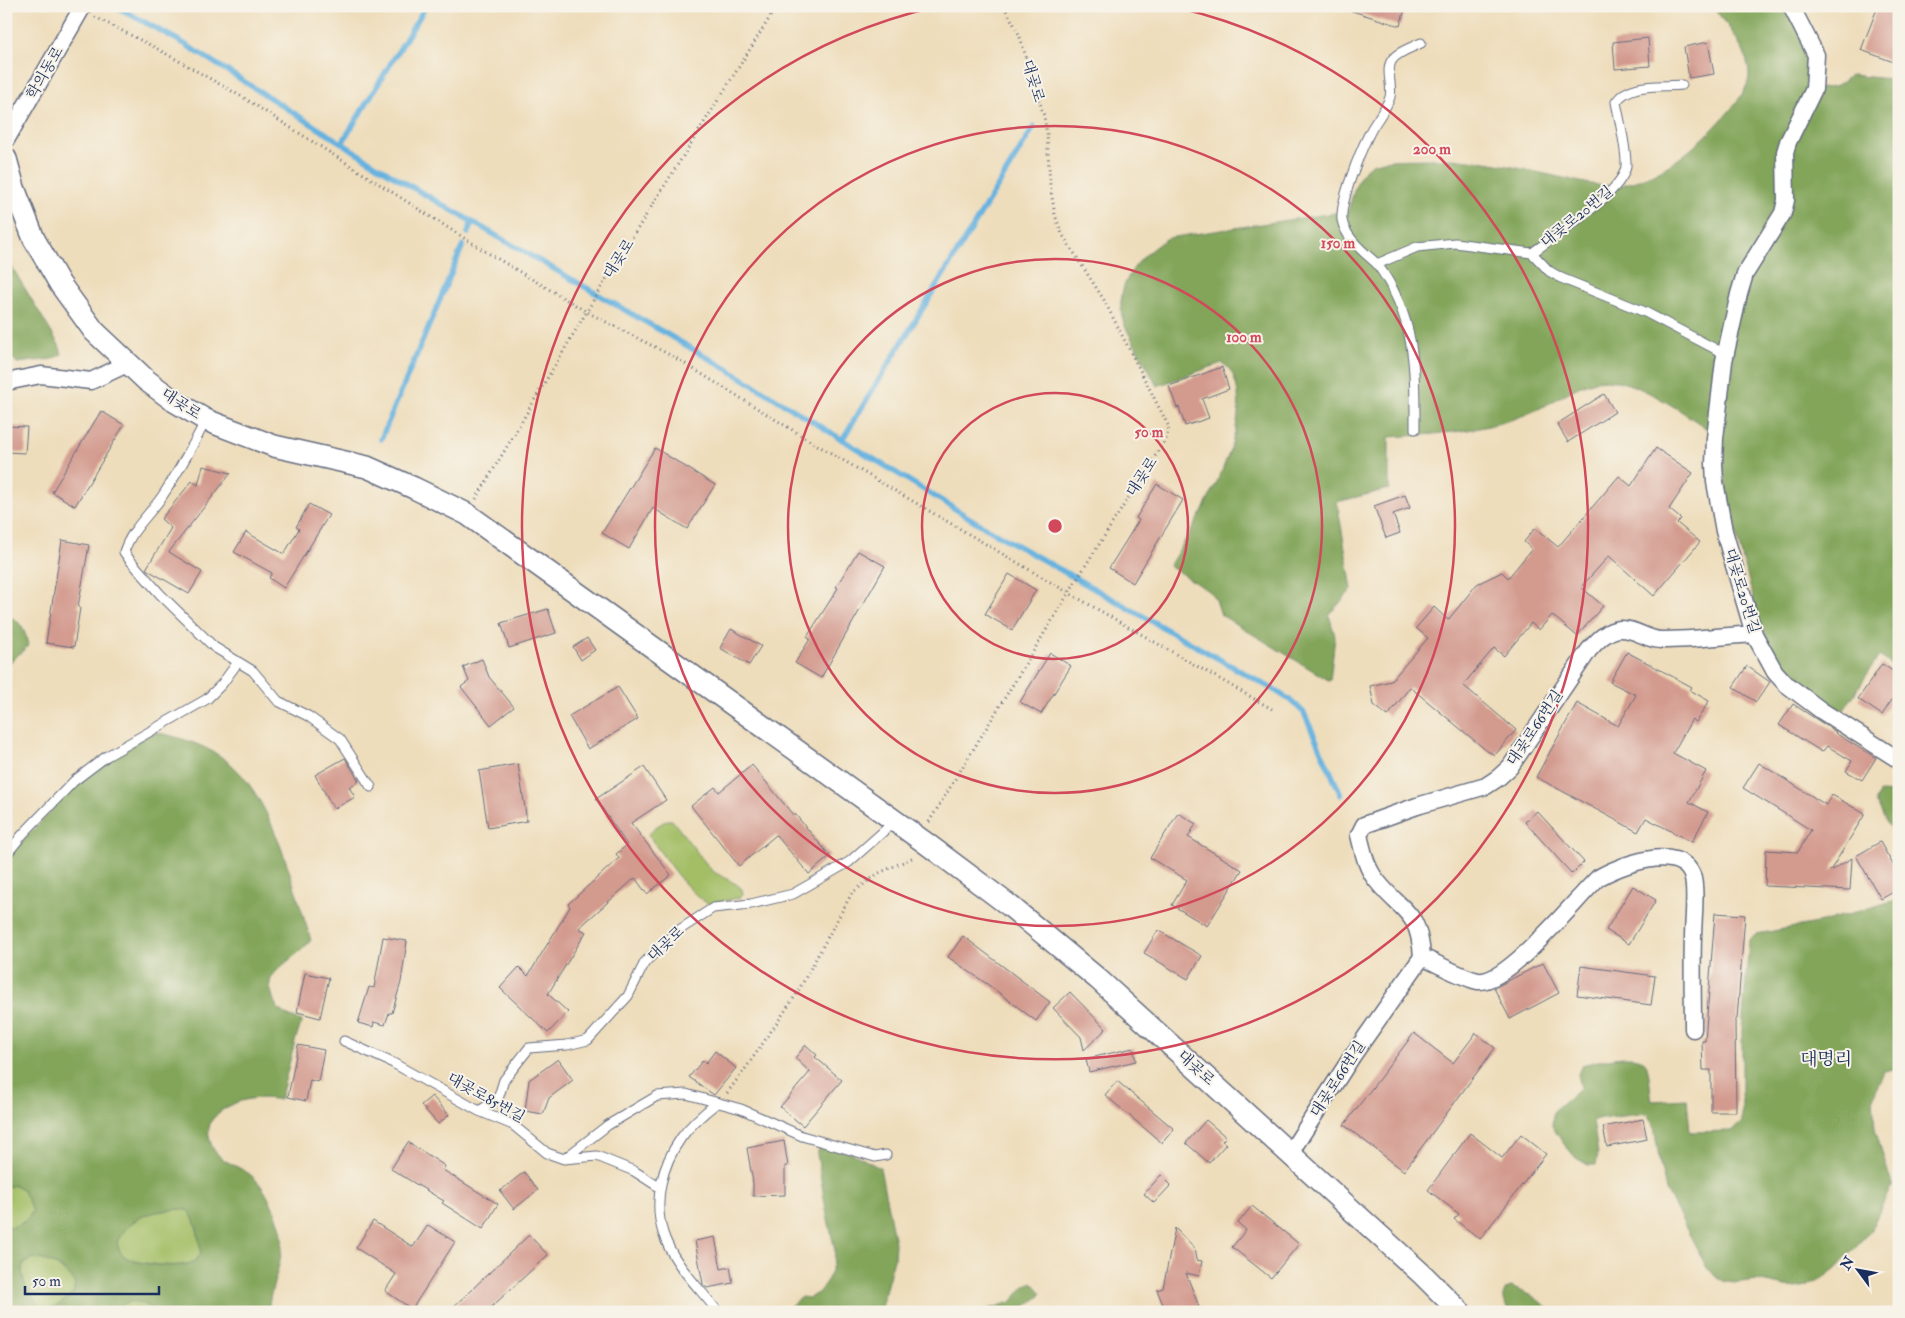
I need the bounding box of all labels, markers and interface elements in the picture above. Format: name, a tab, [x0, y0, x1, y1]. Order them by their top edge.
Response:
street label: 학의동로	[22, 43, 68, 103]
street label: 대곶로	[1018, 57, 1049, 105]
text: 200 m	[1413, 140, 1451, 159]
street label: 대곶로20번길	[1537, 182, 1617, 252]
text: 150 m	[1321, 234, 1355, 253]
street label: 대곶로	[599, 235, 639, 282]
text: 100 m	[1226, 328, 1262, 347]
street label: 대곶로	[158, 384, 205, 424]
text: 50 m	[1135, 423, 1164, 442]
street label: 대곶로	[1122, 453, 1162, 500]
centre of rings	[1046, 517, 1064, 535]
street label: 대곶로20번길	[1720, 546, 1764, 636]
street label: 대곶로66번길	[1503, 686, 1567, 770]
street label: 대곶로	[644, 922, 689, 966]
street label: 대곶로66번길	[1306, 1037, 1370, 1121]
street label: 대곶로	[1173, 1046, 1219, 1090]
district label: 대명리	[1800, 1048, 1852, 1071]
street label: 대곶로85번길	[444, 1069, 528, 1127]
north arrow	[1832, 1246, 1882, 1296]
text: N	[1836, 1253, 1858, 1274]
scale bar	[25, 1263, 159, 1295]
text: 50 m	[32, 1272, 61, 1291]

